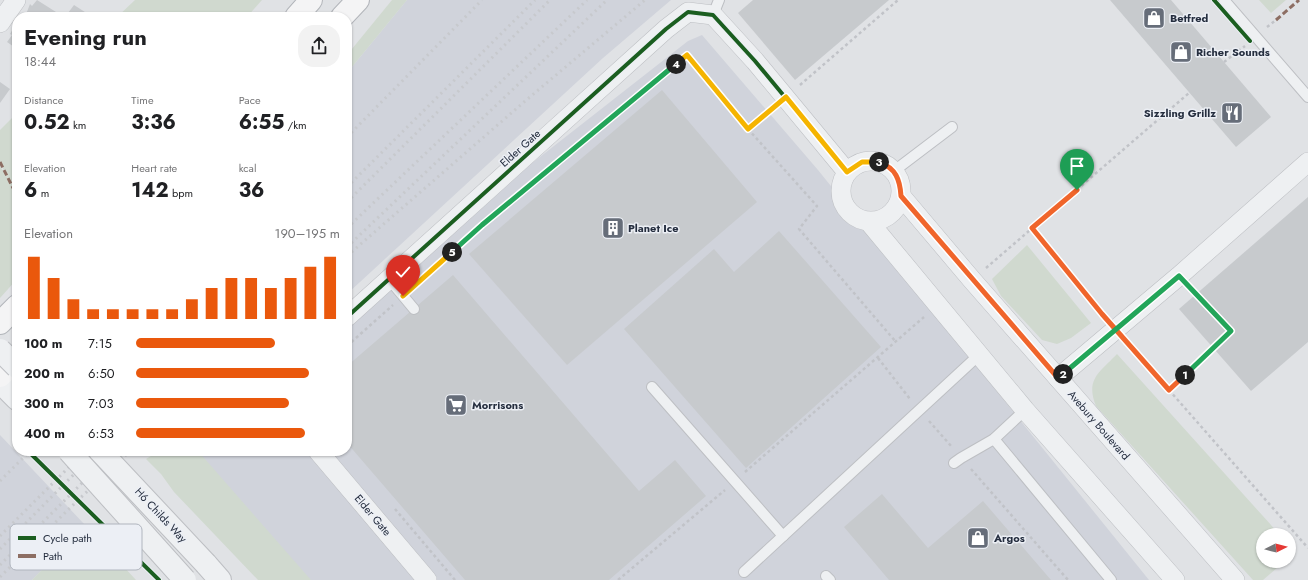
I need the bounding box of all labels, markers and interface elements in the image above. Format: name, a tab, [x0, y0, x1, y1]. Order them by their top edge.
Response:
shop icon: Betfred	[1141, 5, 1167, 31]
place label: Betfred	[1170, 10, 1209, 26]
text: Evening run	[24, 21, 147, 53]
button: share	[298, 25, 340, 67]
shop icon: Richer Sounds	[1168, 39, 1194, 65]
place label: Richer Sounds	[1196, 44, 1270, 60]
text: 18:44	[24, 52, 56, 71]
pin: 4	[666, 54, 686, 74]
text: 4	[672, 56, 680, 72]
text: Distance	[24, 92, 63, 108]
text: Time	[131, 92, 154, 108]
text: Pace	[239, 92, 261, 108]
restaurant icon: Sizzling Grillz	[1219, 100, 1245, 126]
place label: Sizzling Grillz	[1144, 105, 1216, 121]
text: 0.52	[24, 108, 70, 137]
text: 3:36	[131, 108, 176, 137]
text: 6:55	[239, 108, 284, 137]
text: km	[70, 117, 86, 133]
text: /km	[284, 117, 307, 133]
street label: Elder Gate	[496, 125, 544, 171]
pin	[1060, 149, 1094, 190]
pin: 3	[869, 152, 889, 172]
text: 3	[876, 154, 882, 170]
icon: arrive	[1066, 155, 1088, 177]
text: Elevation	[24, 160, 66, 176]
text: Heart rate	[131, 160, 177, 176]
text: kcal	[239, 160, 256, 176]
text: 6	[24, 176, 37, 205]
text: 142	[131, 176, 169, 205]
text: 36	[239, 176, 264, 205]
text: m	[37, 185, 49, 201]
text: bpm	[169, 185, 193, 201]
building icon: Planet Ice	[600, 215, 626, 241]
place label: Planet Ice	[628, 220, 678, 236]
text: Elevation	[24, 224, 73, 243]
text: 190–195 m	[275, 224, 340, 243]
pin: 5	[442, 242, 462, 262]
text: 5	[448, 244, 456, 260]
pin	[386, 255, 420, 296]
icon: check	[392, 261, 414, 283]
text: 100 m	[24, 334, 62, 353]
text: 7:15	[88, 334, 112, 353]
text: 200 m	[24, 364, 64, 383]
text: 6:50	[88, 364, 115, 383]
pin: 2	[1053, 364, 1073, 384]
pin: 1	[1175, 365, 1195, 385]
text: 2	[1059, 366, 1067, 382]
text: 1	[1182, 367, 1188, 383]
street label: Avebury Boulevard	[1064, 387, 1134, 463]
supermarket icon: Morrisons	[443, 392, 469, 418]
text: 300 m	[24, 394, 64, 413]
text: 7:03	[88, 394, 114, 413]
place label: Morrisons	[472, 397, 523, 413]
text: 400 m	[24, 424, 65, 443]
text: 6:53	[88, 424, 114, 443]
street label: H6 Childs Way	[131, 484, 191, 546]
street label: Elder Gate	[351, 491, 395, 539]
legend	[10, 524, 142, 570]
shop icon: Argos	[965, 525, 991, 551]
north arrow	[1256, 528, 1296, 568]
map controls	[1256, 528, 1296, 568]
text: Cycle path	[43, 530, 92, 546]
place label: Argos	[993, 530, 1025, 546]
text: Path	[43, 548, 62, 564]

